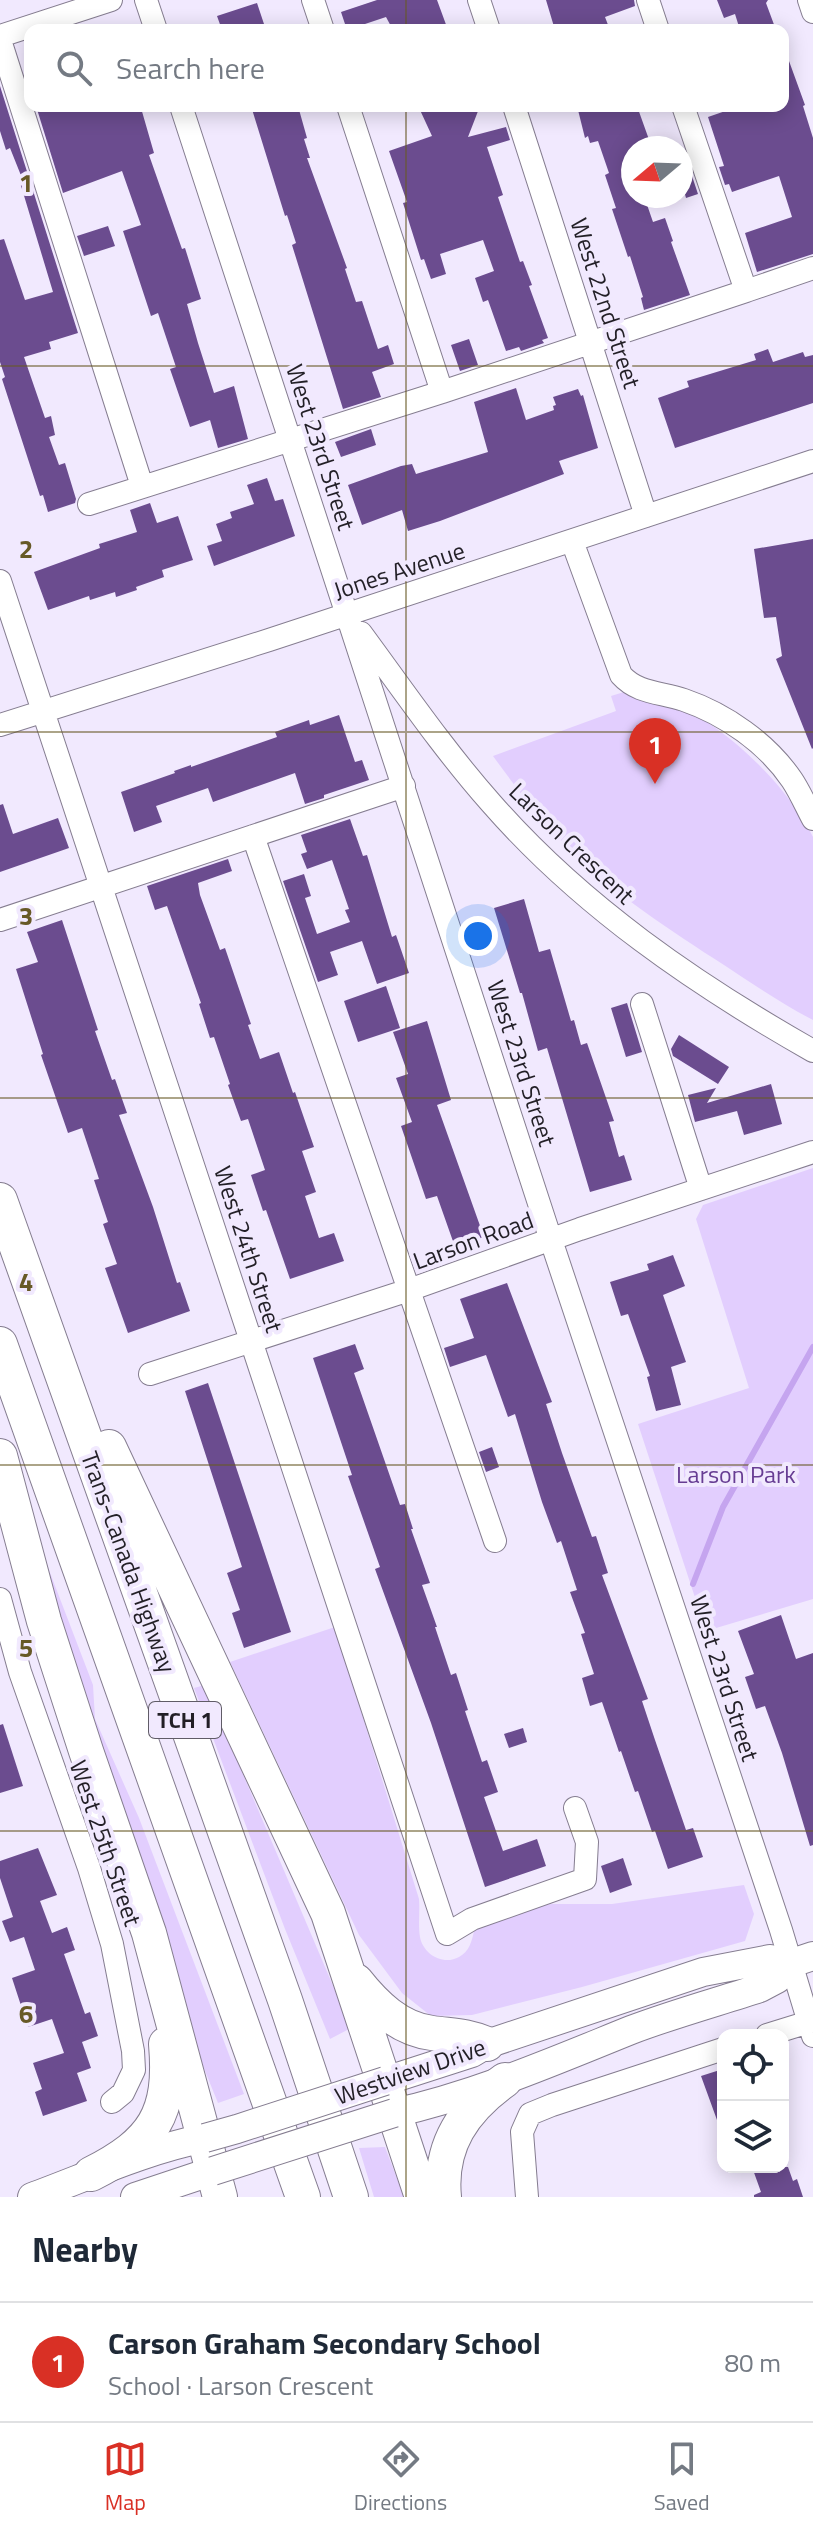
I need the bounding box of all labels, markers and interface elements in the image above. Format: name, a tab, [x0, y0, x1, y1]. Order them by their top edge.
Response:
search box	[24, 24, 789, 112]
text: Search here	[116, 45, 265, 91]
icon: search	[52, 46, 96, 90]
north arrow	[621, 136, 693, 208]
text: 1	[19, 163, 33, 202]
street label: West 22nd Street	[561, 213, 651, 393]
street label: West 23rd Street	[277, 359, 365, 535]
text: 2	[19, 529, 33, 568]
street label: Jones Avenue	[329, 532, 469, 608]
pin: 1	[629, 718, 681, 784]
street label: Larson Crescent	[501, 774, 643, 913]
text: 3	[19, 896, 33, 935]
your location	[458, 916, 498, 956]
street label: West 23rd Street	[478, 975, 566, 1151]
street label: West 24th Street	[205, 1161, 293, 1337]
street label: Larson Road	[408, 1202, 538, 1278]
text: 4	[19, 1262, 33, 1301]
street label: Trans-Canada Highway	[72, 1446, 186, 1678]
park label: Larson Park	[676, 1456, 796, 1492]
street label: West 23rd Street	[681, 1590, 769, 1766]
text: 5	[19, 1628, 33, 1667]
road number: TCH 1	[149, 1702, 221, 1738]
street label: West 25th Street	[61, 1755, 151, 1931]
text: 6	[19, 1994, 33, 2033]
street label: Westview Drive	[330, 2028, 490, 2114]
map controls	[717, 2029, 789, 2173]
button: locate	[717, 2029, 789, 2101]
button: layers	[717, 2101, 789, 2173]
text: Nearby	[32, 2223, 138, 2275]
text: Carson Graham Secondary School	[108, 2320, 541, 2366]
text: 1	[51, 2343, 65, 2382]
text: 80 m	[724, 2343, 781, 2382]
text: School · Larson Crescent	[108, 2366, 373, 2405]
tab: Map	[103, 2437, 147, 2519]
tab: Directions	[354, 2437, 447, 2519]
tab: Saved	[654, 2437, 710, 2519]

